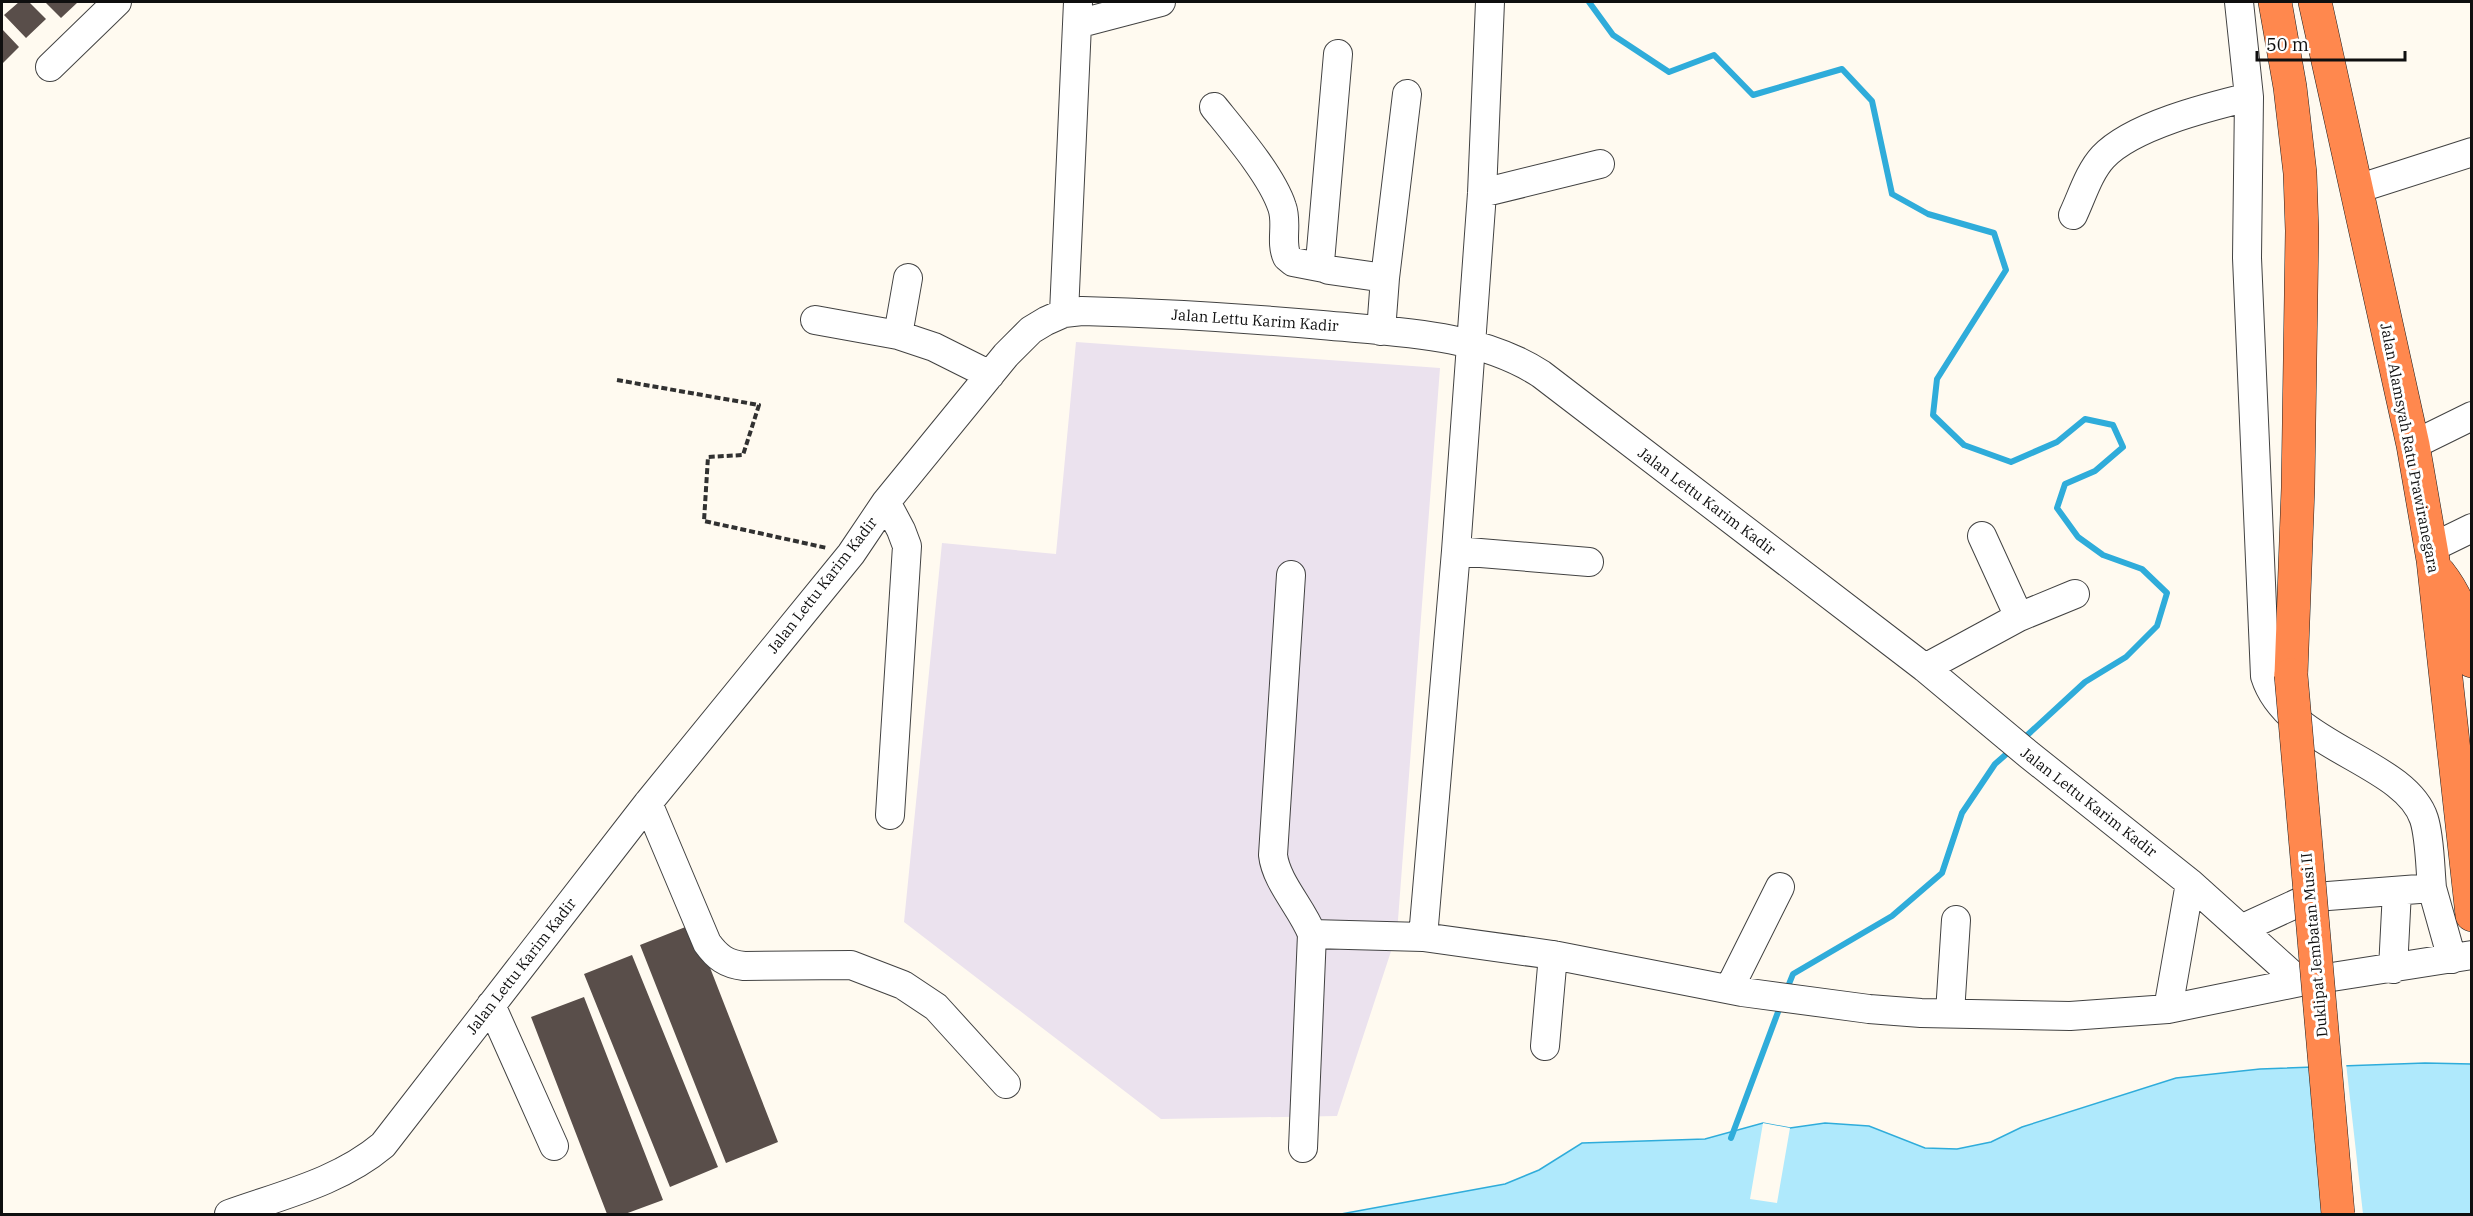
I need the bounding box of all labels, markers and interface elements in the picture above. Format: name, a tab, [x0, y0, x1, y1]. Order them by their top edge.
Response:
scale bar	[2257, 24, 2406, 62]
text: 50 m	[2266, 33, 2309, 56]
street label: Jalan Lettu Karim Kadir	[1171, 305, 1340, 335]
street label: Jalan Alamsyah Ratu Prawiranegara	[2376, 321, 2444, 575]
street label: Jalan Lettu Karim Kadir	[1634, 443, 1780, 559]
street label: Jalan Lettu Karim Kadir	[763, 513, 881, 657]
street label: Jalan Lettu Karim Kadir	[2017, 743, 2161, 861]
street label: Duklipat Jembatan Musi II	[2296, 852, 2332, 1038]
street label: Jalan Lettu Karim Kadir	[462, 894, 580, 1038]

